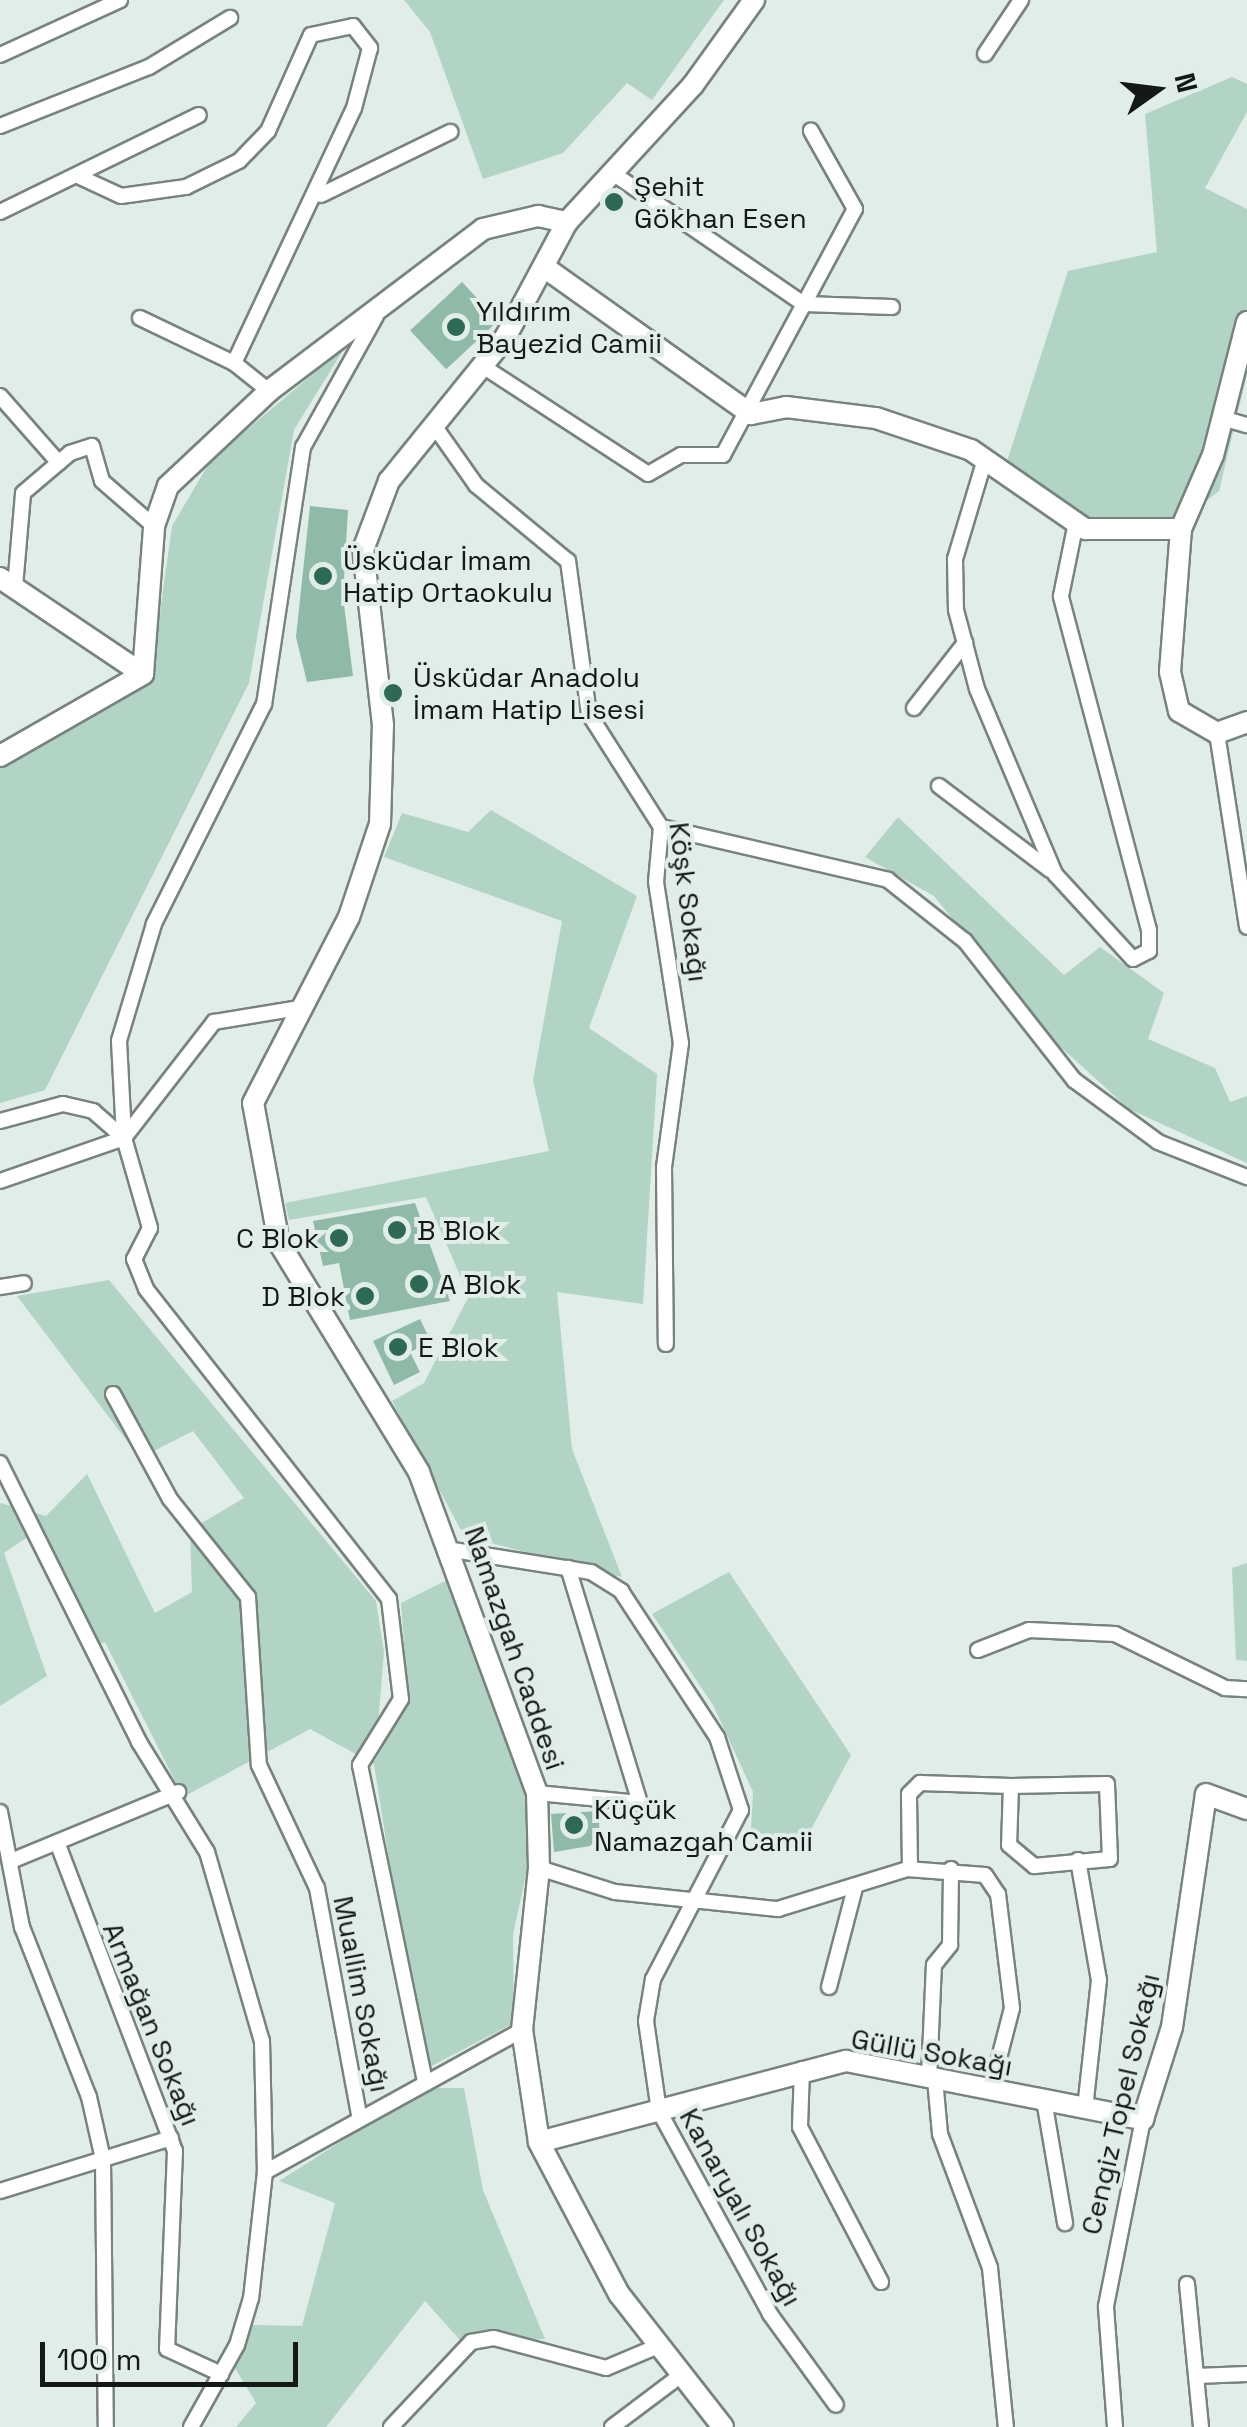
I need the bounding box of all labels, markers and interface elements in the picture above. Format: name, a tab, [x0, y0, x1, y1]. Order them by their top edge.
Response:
north arrow	[1107, 40, 1207, 140]
text: N	[1166, 69, 1206, 96]
place label: Şehit Gökhan Esen	[634, 169, 807, 235]
marker: Şehit Gökhan Esen	[603, 191, 625, 213]
place label: Yıldırım Bayezid Camii	[476, 294, 662, 360]
marker: Yıldırım Bayezid Camii	[445, 316, 467, 338]
place label: Üsküdar İmam Hatip Ortaokulu	[343, 543, 553, 609]
marker: Üsküdar İmam Hatip Ortaokulu	[312, 565, 334, 587]
place label: Üsküdar Anadolu İmam Hatip Lisesi	[413, 660, 645, 726]
marker: Üsküdar Anadolu İmam Hatip Lisesi	[382, 682, 404, 704]
street label: Köşk Sokağı	[663, 820, 715, 984]
place label: B Blok	[417, 1213, 500, 1247]
marker: B Blok	[386, 1219, 408, 1241]
place label: C Blok	[236, 1221, 319, 1255]
marker: C Blok	[328, 1227, 350, 1249]
place label: A Blok	[439, 1267, 522, 1301]
marker: A Blok	[408, 1273, 430, 1295]
place label: D Blok	[262, 1279, 345, 1313]
marker: D Blok	[354, 1285, 376, 1307]
place label: E Blok	[418, 1330, 499, 1364]
marker: E Blok	[387, 1336, 409, 1358]
street label: Namazgah Caddesi	[458, 1522, 572, 1774]
place label: Küçük Namazgah Camii	[594, 1792, 813, 1858]
marker: Küçük Namazgah Camii	[563, 1814, 585, 1836]
street label: Muallim Sokağı	[327, 1893, 397, 2095]
street label: Armağan Sokağı	[96, 1917, 208, 2131]
street label: Cengiz Topel Sokağı	[1074, 1970, 1166, 2238]
street label: Güllü Sokağı	[849, 2021, 1015, 2083]
street label: Kanaryalı Sokağı	[673, 2102, 809, 2312]
scale bar	[45, 2322, 302, 2384]
text: 100 m	[57, 2340, 142, 2379]

